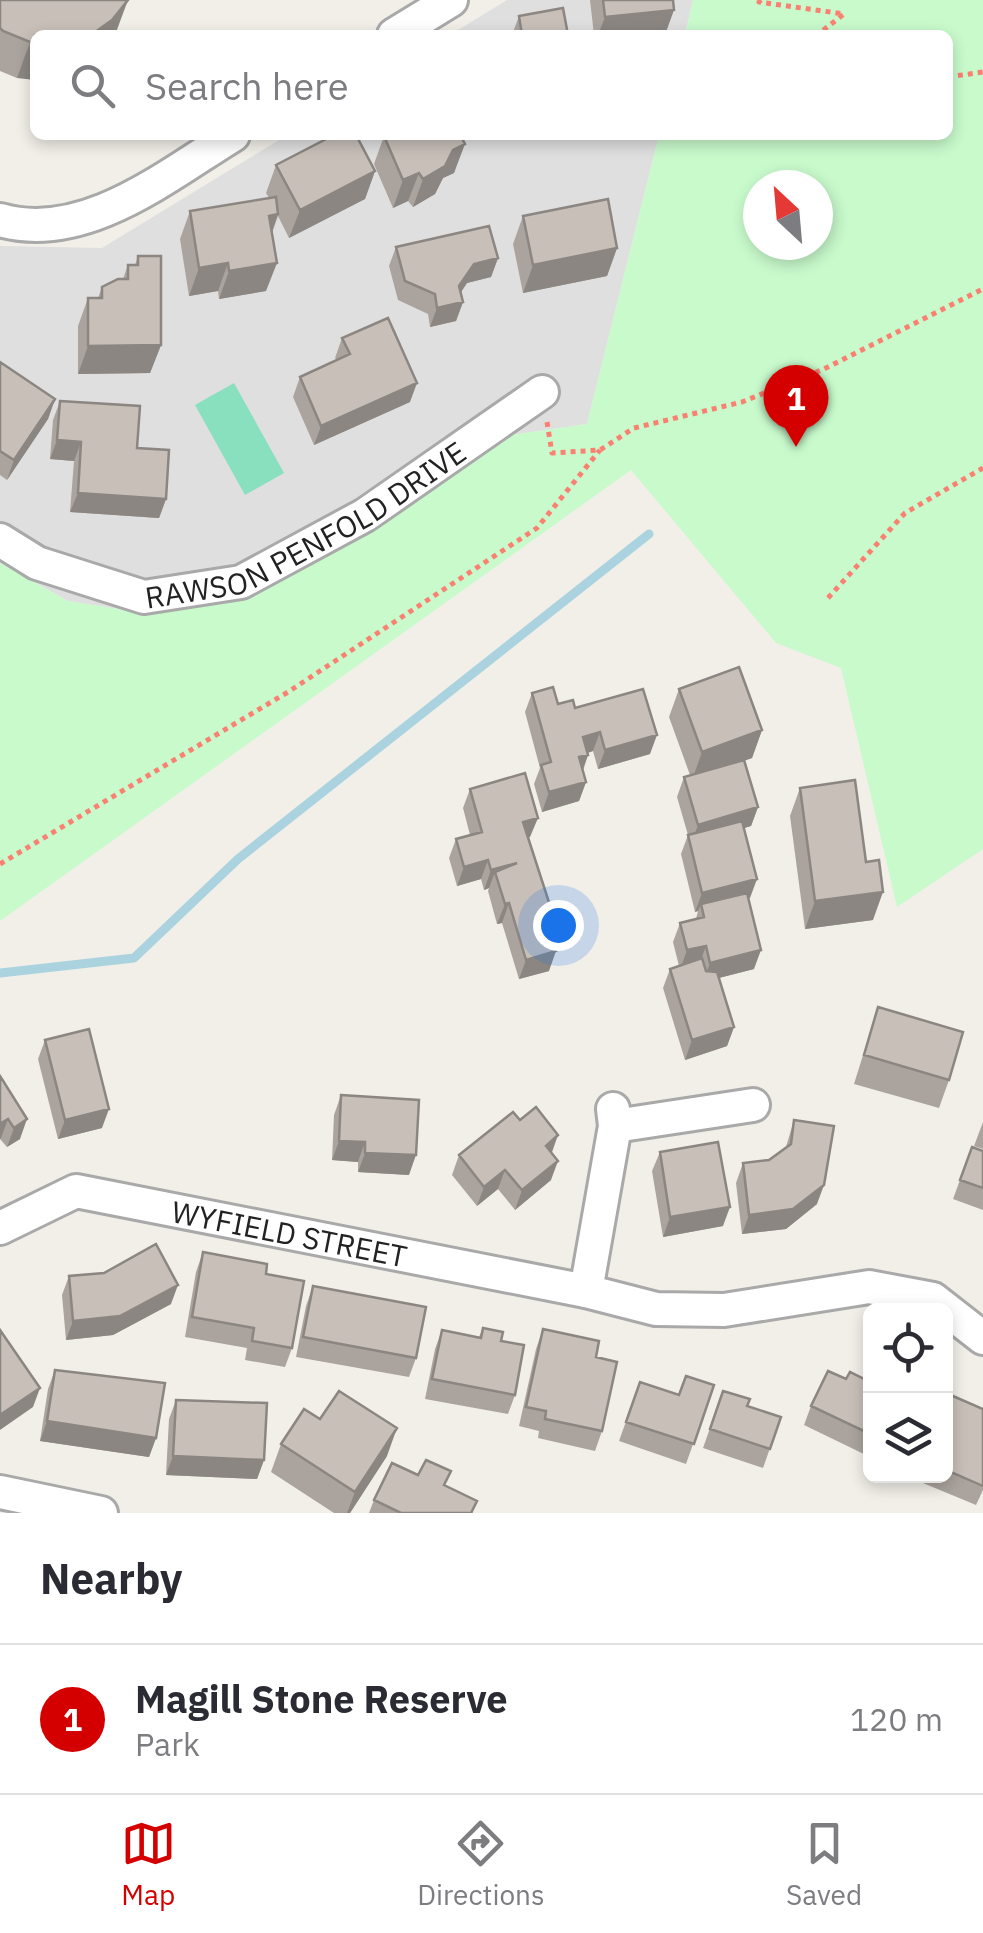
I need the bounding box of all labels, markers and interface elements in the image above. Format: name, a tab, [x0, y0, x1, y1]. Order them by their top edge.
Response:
search box	[30, 30, 953, 140]
icon: search	[65, 58, 120, 113]
text: Search here	[145, 61, 349, 110]
north arrow	[743, 170, 833, 260]
pin: 1	[764, 364, 828, 447]
street label: RAWSON PENFOLD DRIVE	[142, 432, 473, 616]
your location	[533, 900, 584, 951]
street label: WYFIELD STREET	[168, 1191, 410, 1275]
map controls	[863, 1303, 953, 1483]
button: locate	[863, 1303, 953, 1393]
button: layers	[863, 1393, 953, 1483]
text: Nearby	[40, 1551, 182, 1606]
text: Magill Stone Reserve	[135, 1674, 508, 1723]
text: 1	[63, 1698, 82, 1740]
text: 120 m	[850, 1698, 943, 1740]
text: Park	[135, 1723, 200, 1765]
tab: Map	[121, 1816, 176, 1913]
tab: Directions	[417, 1816, 545, 1913]
tab: Saved	[786, 1816, 862, 1913]

